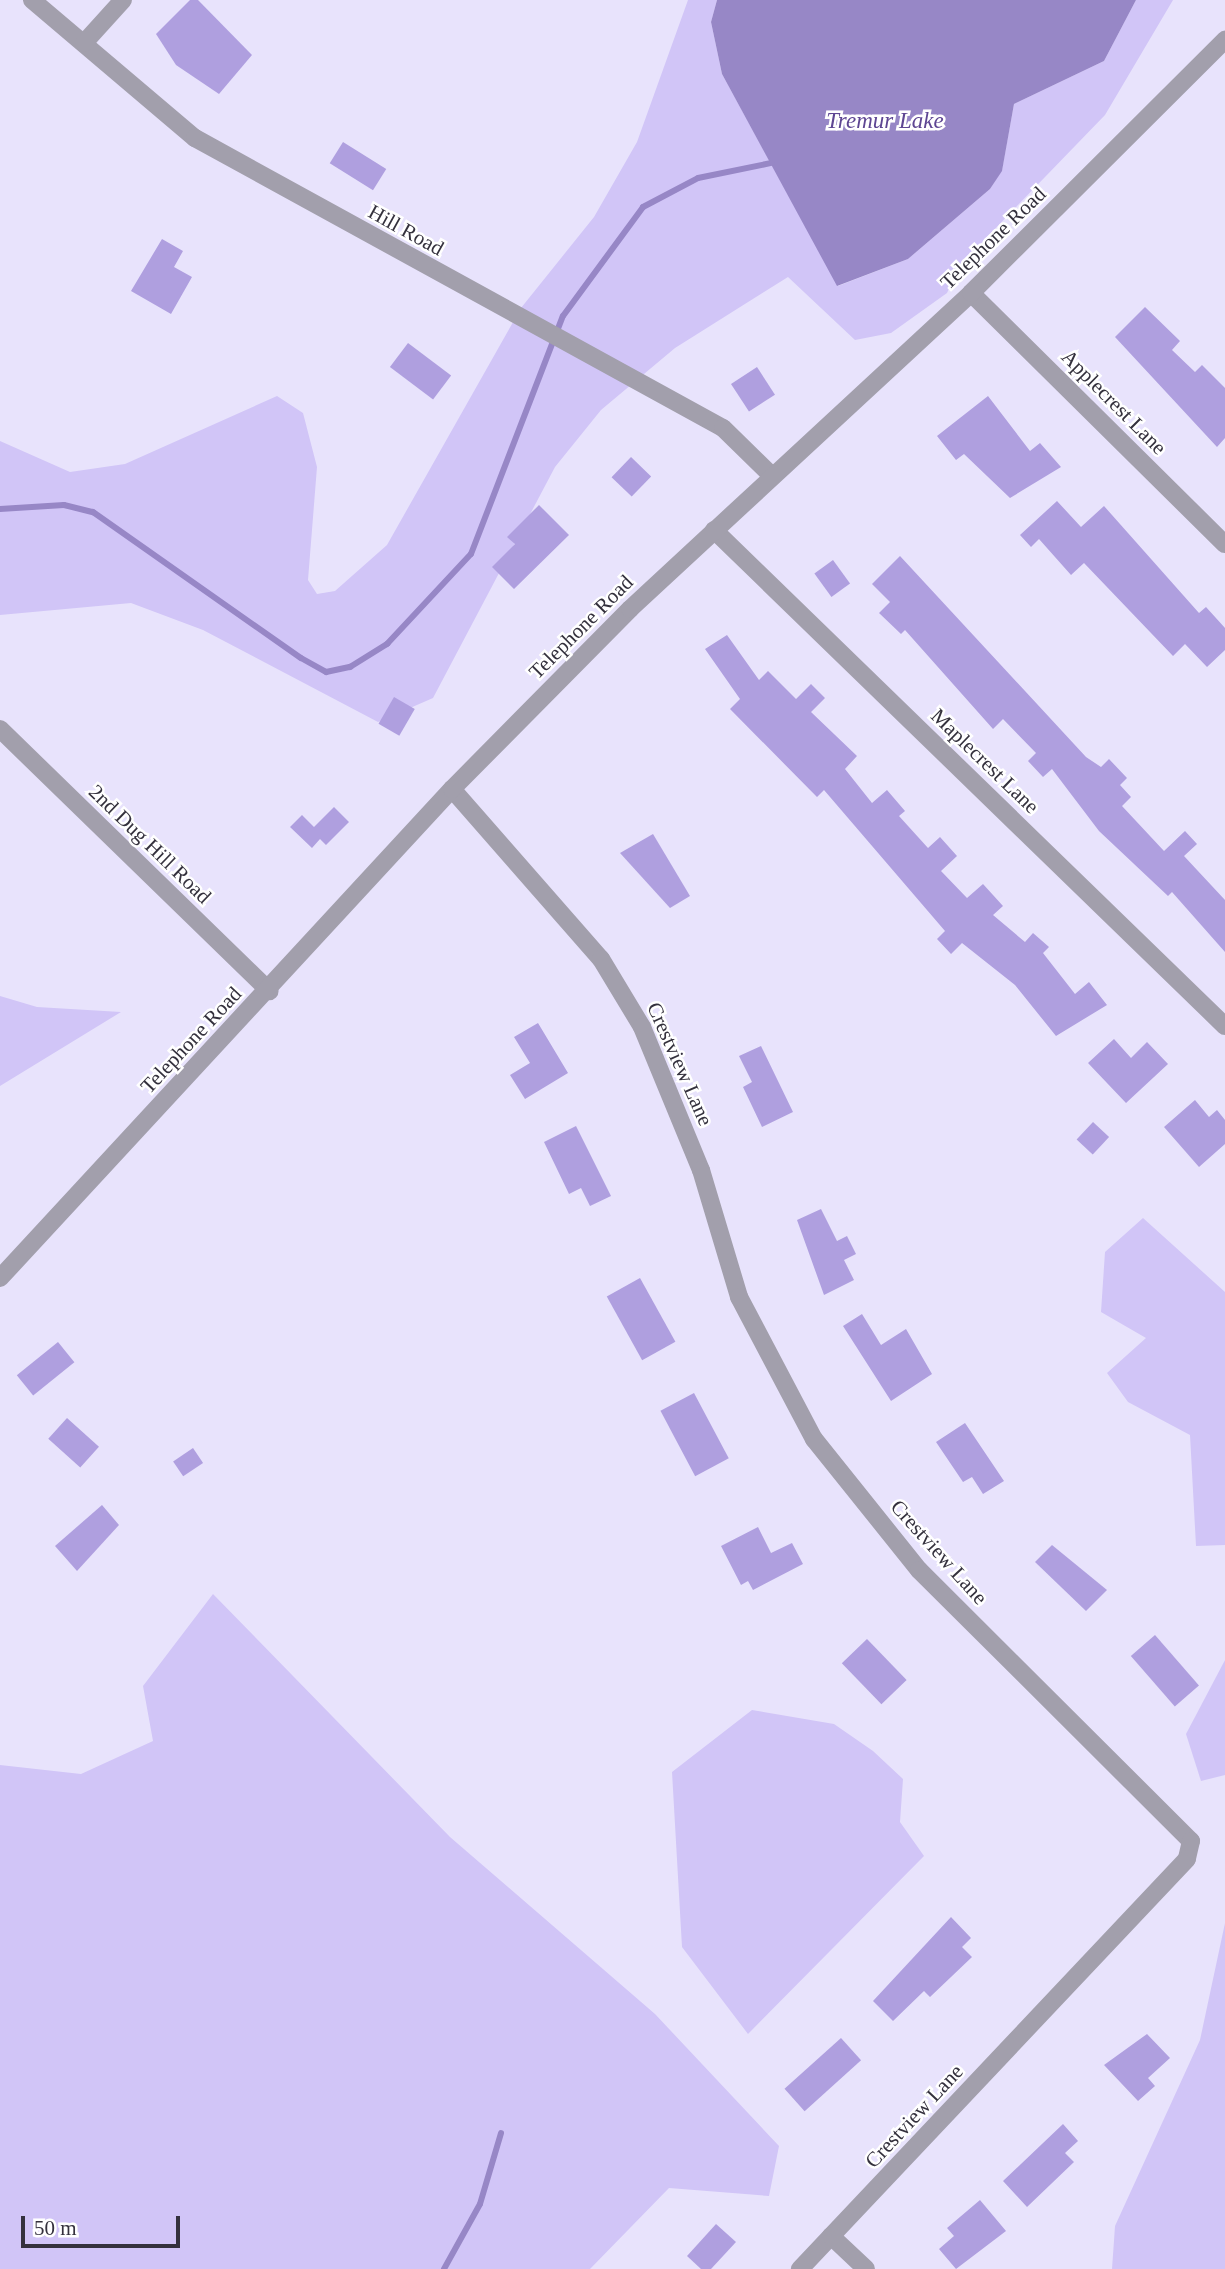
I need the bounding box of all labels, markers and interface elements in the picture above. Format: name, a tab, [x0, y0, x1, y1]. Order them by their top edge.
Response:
water label: Tremur Lake	[826, 107, 944, 135]
street label: Telephone Road	[935, 181, 1051, 295]
street label: Hill Road	[364, 199, 448, 261]
street label: Applecrest Lane	[1056, 344, 1172, 460]
street label: Telephone Road	[524, 570, 638, 684]
street label: Maplecrest Lane	[926, 703, 1044, 819]
street label: 2nd Dug Hill Road	[84, 779, 216, 909]
street label: Telephone Road	[135, 981, 247, 1099]
street label: Crestview Lane	[642, 998, 718, 1130]
street label: Crestview Lane	[885, 1494, 993, 1610]
street label: Crestview Lane	[860, 2059, 968, 2173]
scale bar	[24, 2202, 184, 2246]
text: 50 m	[34, 2216, 77, 2240]

